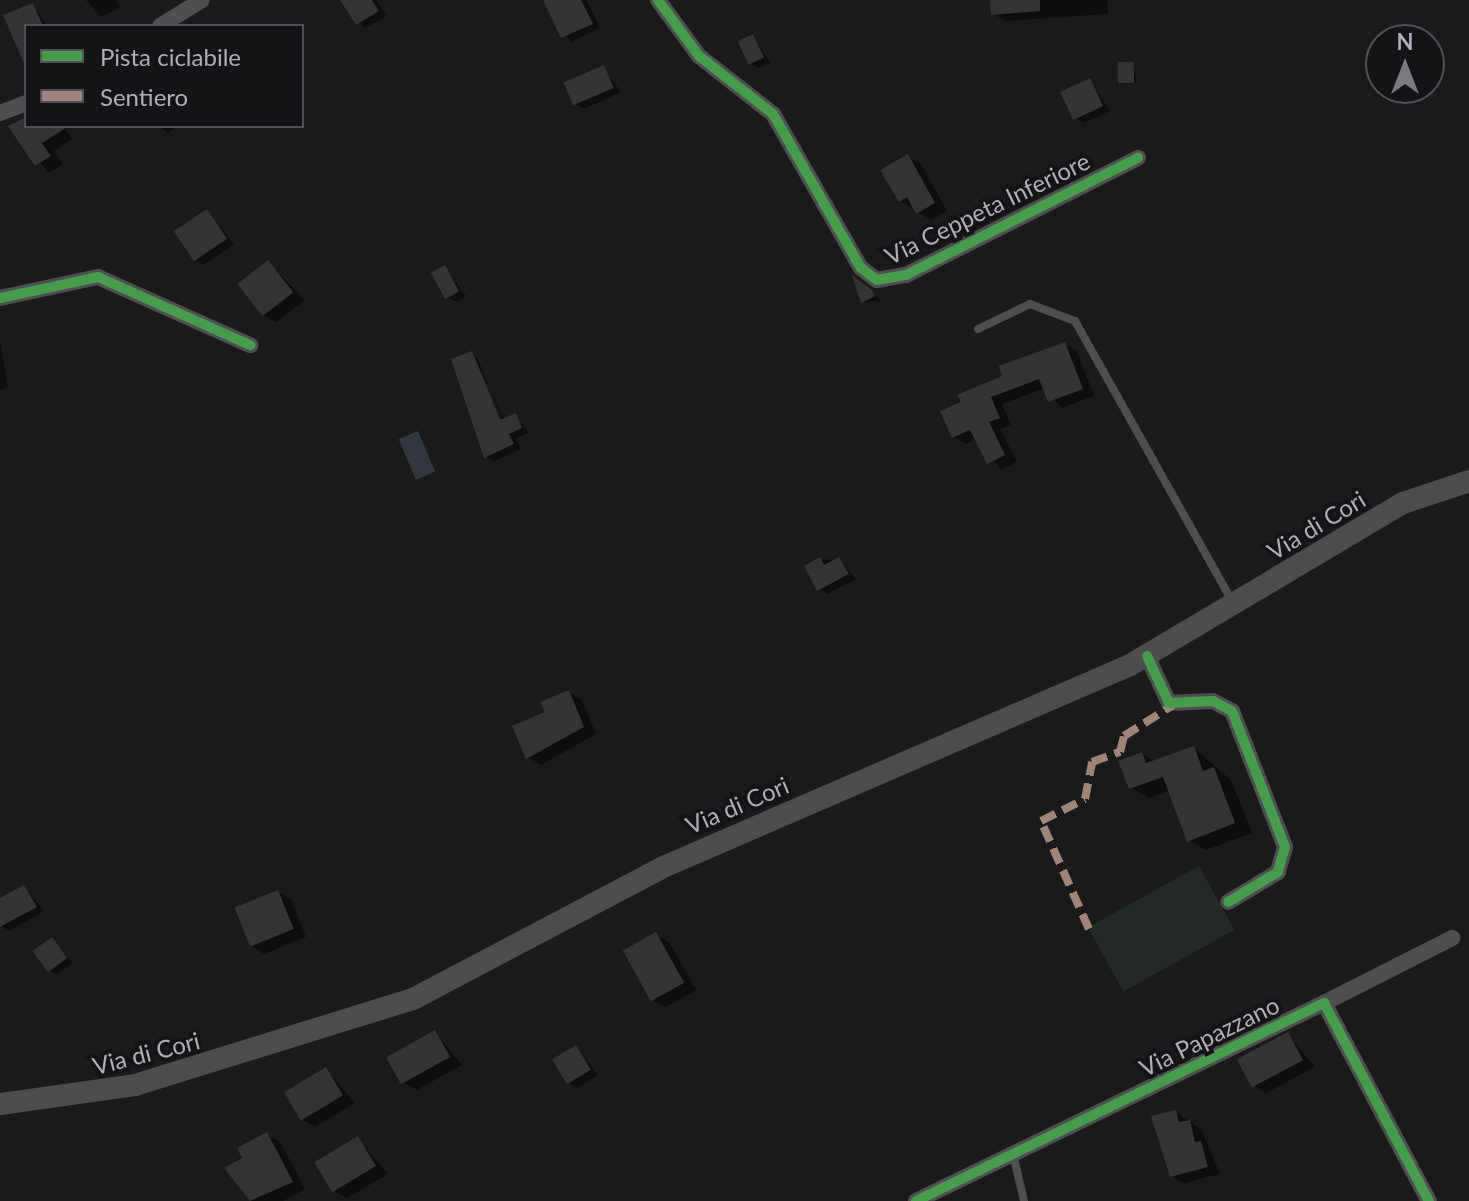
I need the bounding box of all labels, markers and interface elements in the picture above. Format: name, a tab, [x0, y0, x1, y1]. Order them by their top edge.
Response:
legend	[24, 24, 304, 128]
north arrow	[1365, 24, 1445, 104]
text: N	[1397, 28, 1413, 55]
text: Pista ciclabile	[100, 42, 241, 71]
text: Sentiero	[100, 82, 188, 111]
street label: Via Ceppeta Inferiore	[880, 146, 1094, 270]
street label: Via di Cori	[1262, 485, 1370, 565]
street label: Via di Cori	[681, 770, 793, 840]
street label: Via Papazzano	[1134, 990, 1284, 1082]
street label: Via di Cori	[89, 1026, 203, 1080]

